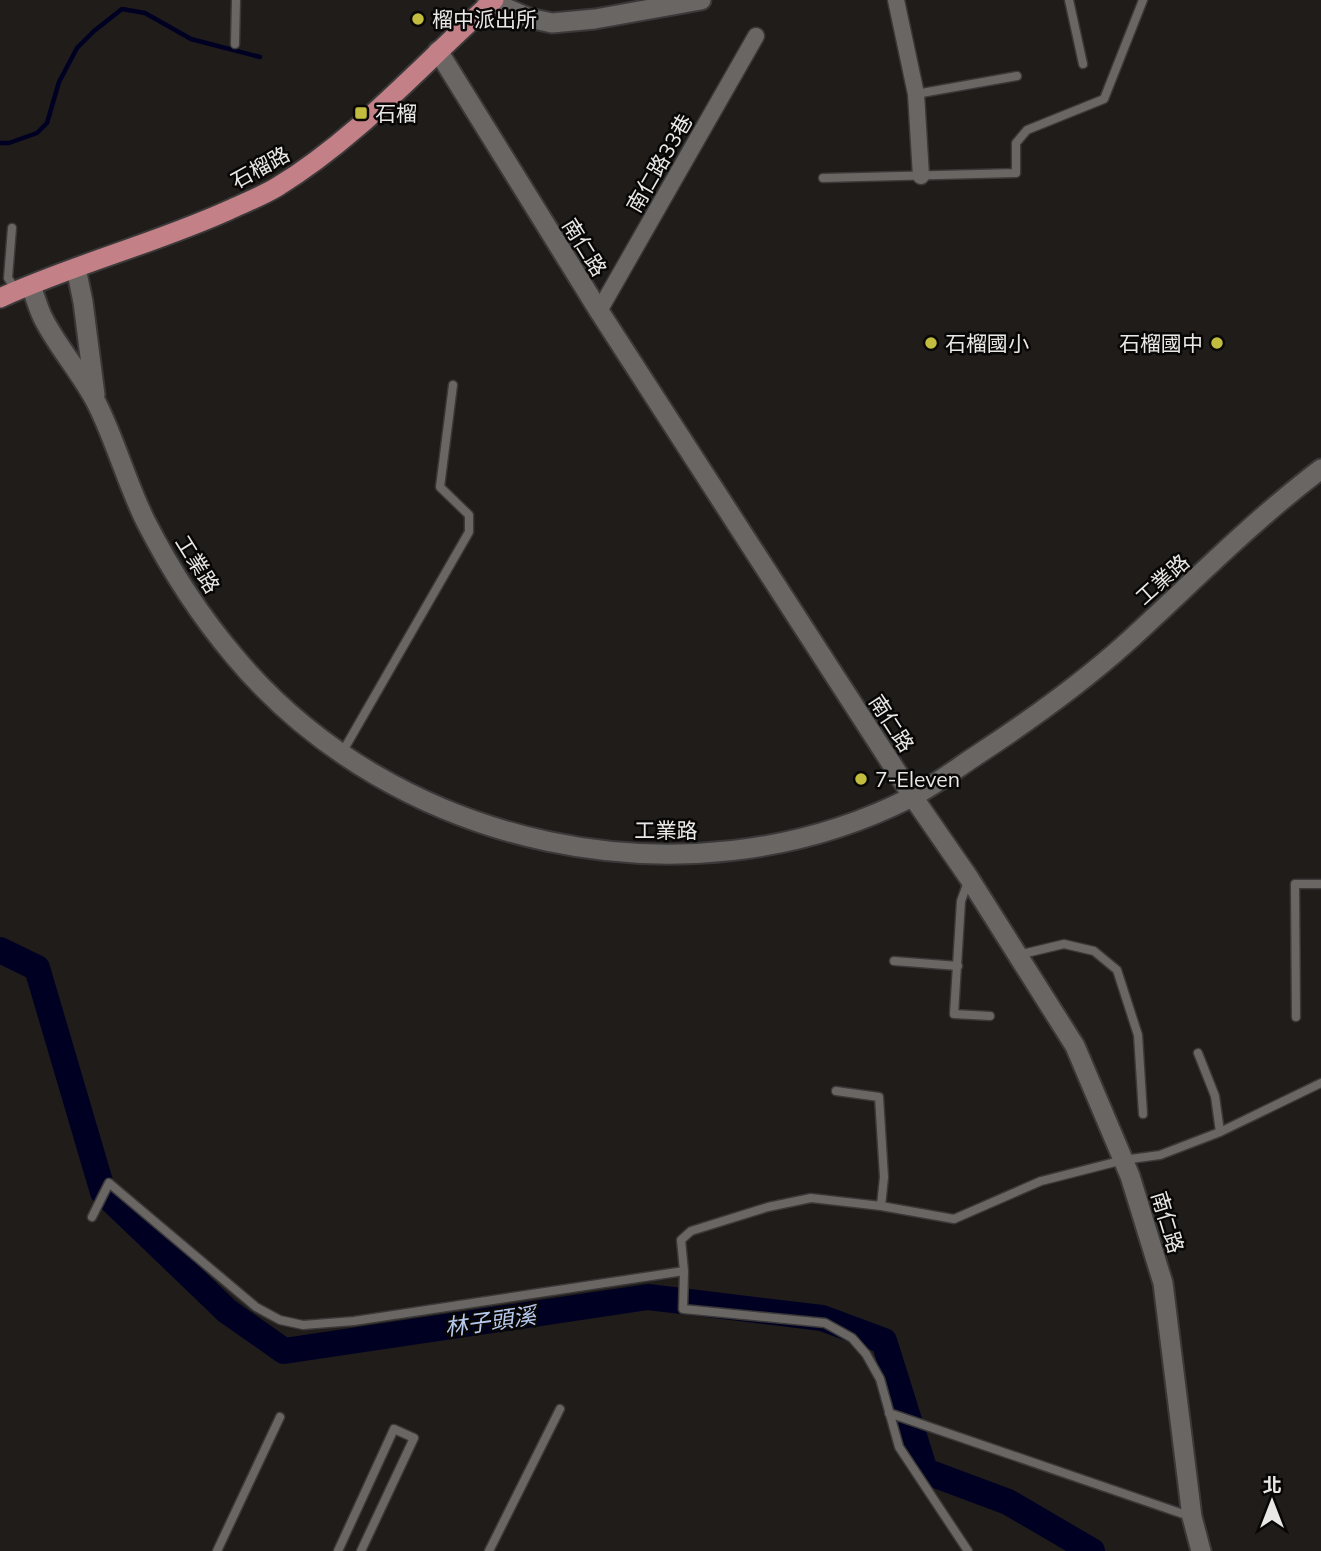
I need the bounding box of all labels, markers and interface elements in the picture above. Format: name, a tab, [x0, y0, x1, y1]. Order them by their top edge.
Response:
place label: 榴中派出所	[432, 6, 537, 32]
marker: 榴中派出所	[410, 11, 426, 27]
place label: 石榴	[375, 100, 417, 126]
marker: 石榴	[353, 105, 369, 121]
street label: 南仁路33巷	[620, 109, 698, 217]
street label: 石榴路	[226, 140, 294, 194]
street label: 南仁路	[557, 213, 613, 281]
place label: 石榴國小	[945, 330, 1029, 356]
place label: 石榴國中	[1119, 330, 1203, 356]
marker: 石榴國小	[923, 335, 939, 351]
marker: 石榴國中	[1209, 335, 1225, 351]
street label: 工業路	[170, 530, 226, 598]
street label: 工業路	[1130, 548, 1194, 610]
street label: 南仁路	[864, 690, 920, 756]
place label: 7-Eleven	[875, 766, 960, 792]
marker: 7-Eleven	[853, 771, 869, 787]
street label: 工業路	[635, 817, 698, 843]
street label: 南仁路	[1146, 1188, 1190, 1256]
water label: 林子頭溪	[442, 1300, 541, 1342]
north arrow	[1237, 1467, 1307, 1537]
text: 北	[1262, 1473, 1282, 1497]

